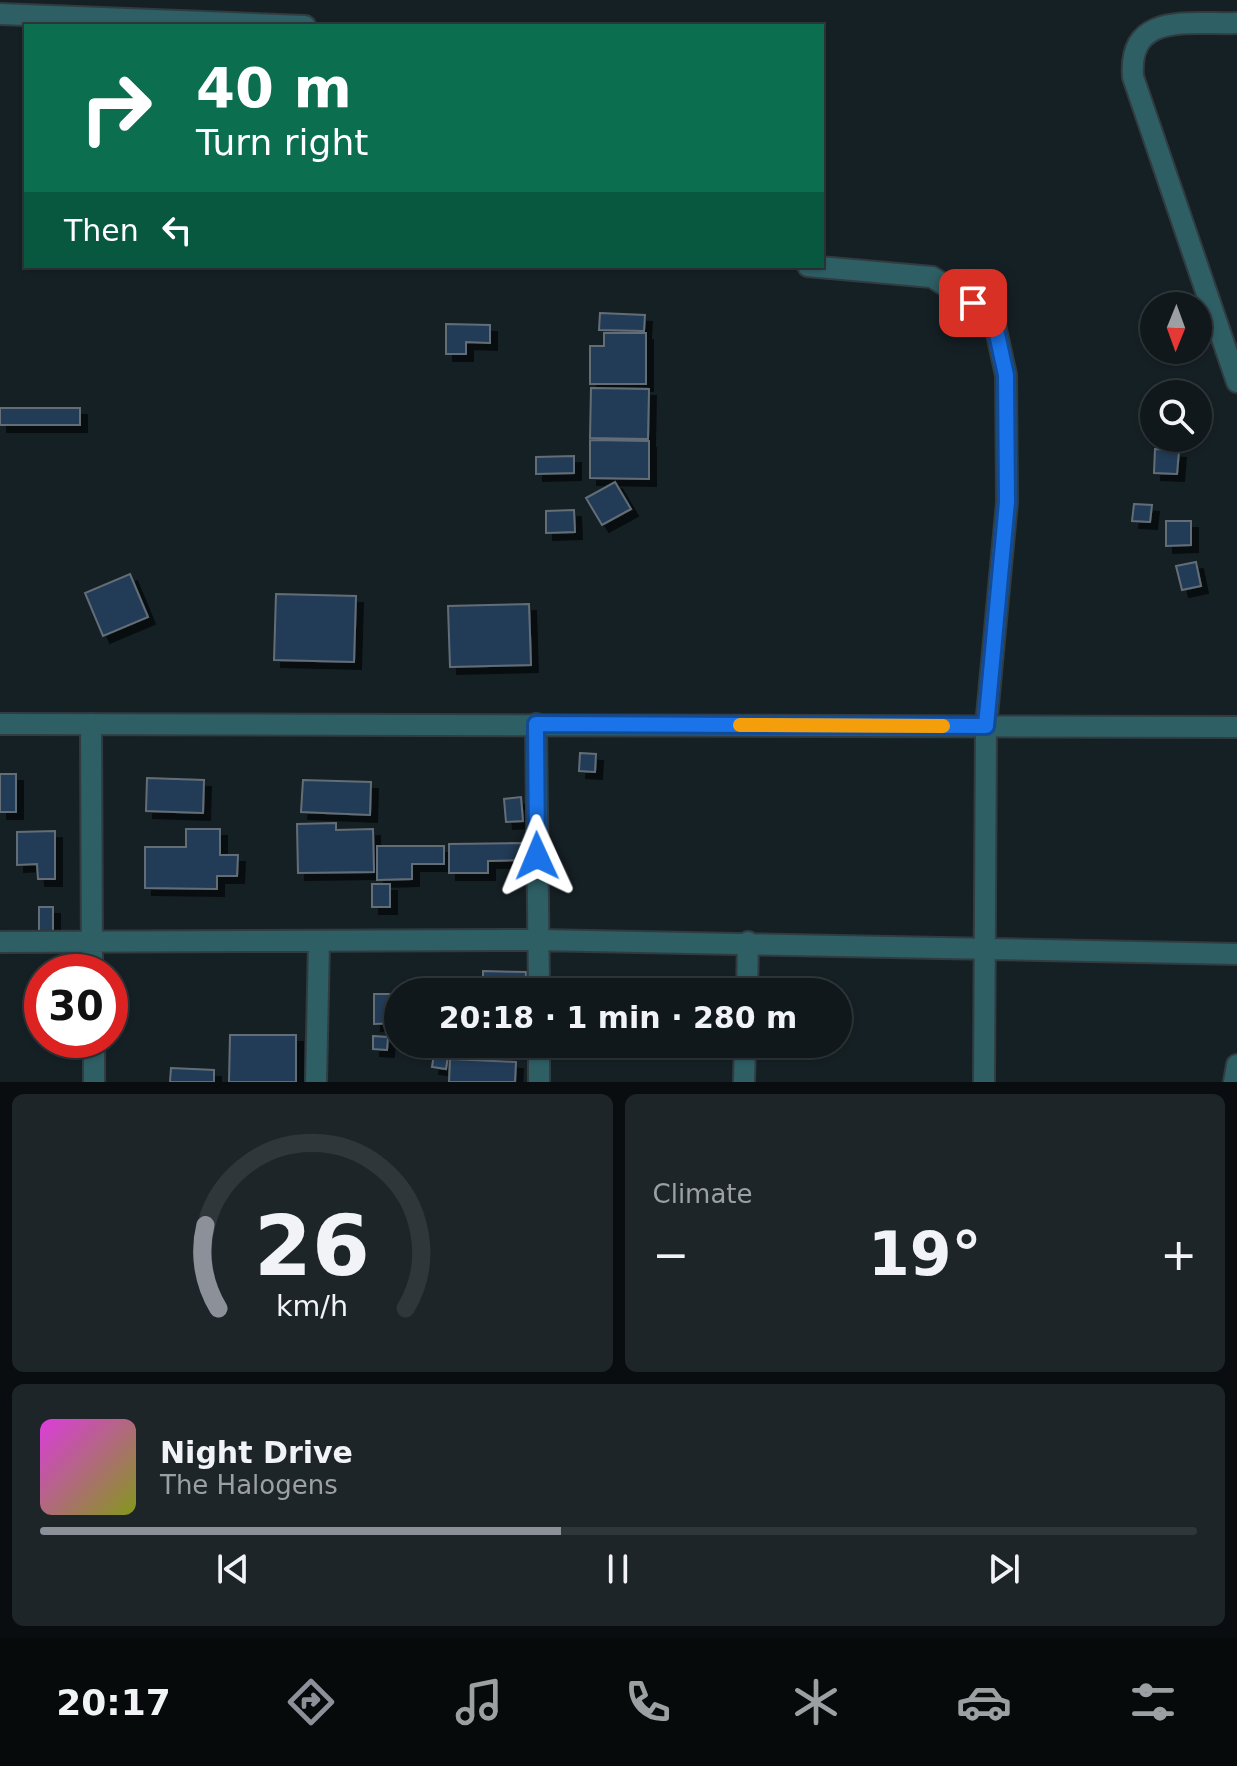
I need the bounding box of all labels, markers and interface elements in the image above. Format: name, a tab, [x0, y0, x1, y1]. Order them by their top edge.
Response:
text: 40 m	[196, 55, 352, 120]
icon: right	[64, 56, 168, 160]
text: Turn right	[196, 122, 368, 163]
icon: left	[155, 208, 199, 252]
text: Then	[64, 213, 139, 248]
pin	[939, 269, 1007, 337]
icon: arrive	[951, 281, 995, 325]
north arrow	[1140, 292, 1212, 364]
map controls	[1140, 292, 1212, 452]
button: search	[1140, 380, 1212, 452]
position arrow	[495, 814, 579, 898]
speed limit sign: 30	[24, 954, 128, 1058]
text: 20:18 · 1 min · 280 m	[439, 1000, 797, 1035]
text: Climate	[653, 1179, 753, 1209]
text: 26	[254, 1198, 370, 1295]
text: 19°	[868, 1219, 982, 1289]
text: −	[653, 1229, 689, 1280]
text: +	[1160, 1229, 1197, 1280]
text: km/h	[276, 1289, 348, 1323]
text: Night Drive	[160, 1435, 353, 1470]
text: The Halogens	[160, 1470, 338, 1500]
icon: previous	[211, 1547, 255, 1591]
icon: pause	[596, 1547, 640, 1591]
icon: next	[982, 1547, 1026, 1591]
icon: directions	[283, 1674, 339, 1730]
icon: music	[451, 1674, 507, 1730]
icon: phone	[620, 1674, 676, 1730]
icon: climate	[788, 1674, 844, 1730]
icon: car	[956, 1674, 1012, 1730]
icon: filters	[1125, 1674, 1181, 1730]
text: 20:17	[56, 1682, 171, 1723]

